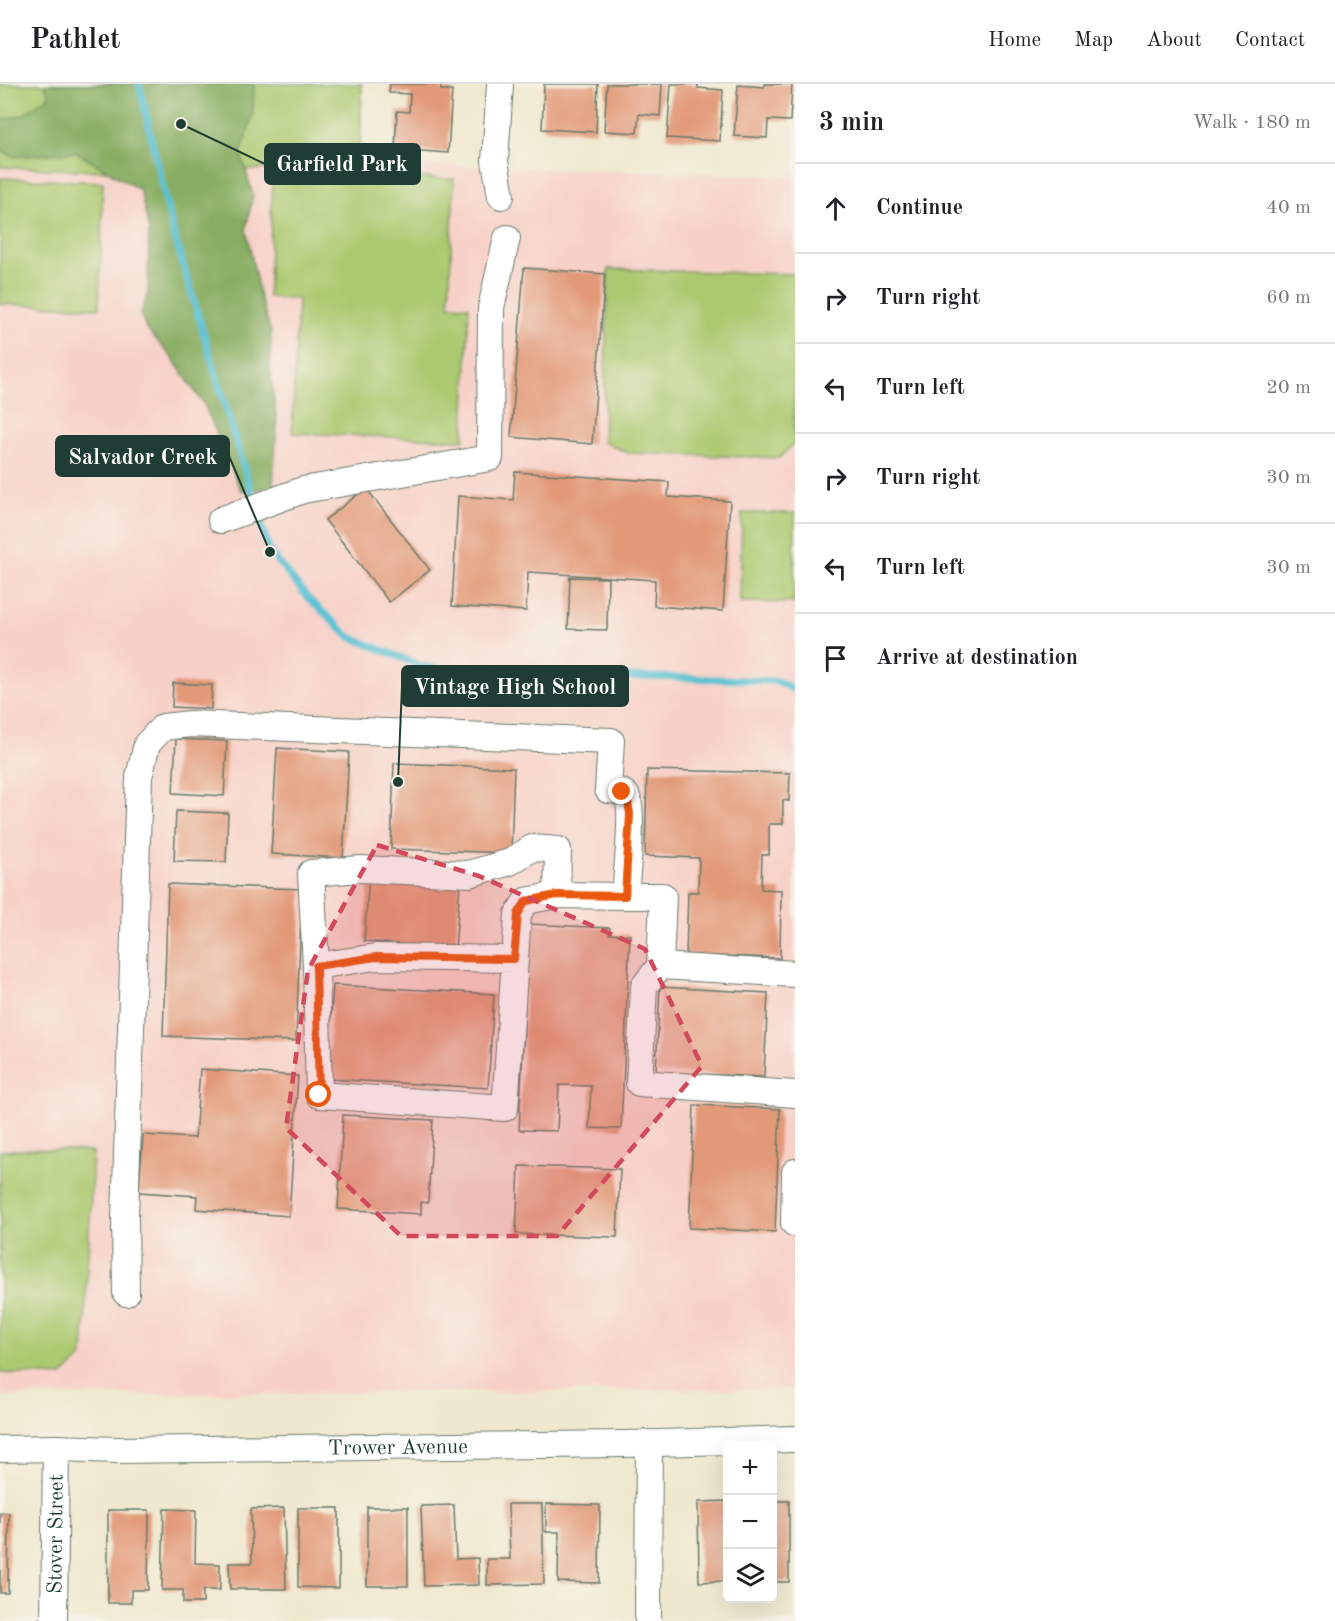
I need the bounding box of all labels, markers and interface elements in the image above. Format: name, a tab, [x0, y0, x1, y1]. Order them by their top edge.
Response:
text: Pathlet	[30, 27, 121, 55]
text: Home	[988, 30, 1041, 51]
text: Map	[1074, 30, 1113, 51]
text: About	[1146, 30, 1202, 51]
text: Contact	[1235, 30, 1305, 51]
text: 3 min	[819, 110, 884, 136]
text: Walk · 180 m	[1192, 113, 1311, 133]
callout: Garfield Park	[265, 144, 420, 184]
text: Garfield Park	[276, 154, 408, 176]
icon: ahead	[819, 192, 852, 225]
text: Continue	[876, 197, 963, 219]
text: 40 m	[1266, 198, 1311, 218]
icon: right	[819, 282, 852, 315]
text: Turn right	[876, 287, 980, 309]
text: 60 m	[1266, 288, 1311, 308]
icon: left	[819, 372, 852, 405]
text: Turn left	[876, 377, 965, 399]
text: 20 m	[1266, 378, 1311, 398]
callout: Salvador Creek	[56, 436, 229, 476]
text: Salvador Creek	[68, 447, 218, 469]
icon: right	[819, 462, 852, 495]
text: Turn right	[876, 467, 980, 489]
text: 30 m	[1266, 468, 1311, 488]
icon: left	[819, 552, 852, 585]
text: Turn left	[876, 557, 965, 579]
text: 30 m	[1266, 558, 1311, 578]
icon: arrive	[819, 642, 852, 675]
text: Arrive at destination	[876, 647, 1078, 669]
callout: Vintage High School	[402, 666, 628, 706]
text: Vintage High School	[414, 677, 617, 699]
route end	[608, 778, 634, 804]
route start	[305, 1081, 331, 1107]
street label: Trower Avenue	[328, 1437, 468, 1460]
map controls	[723, 1441, 777, 1603]
button: +	[723, 1441, 777, 1495]
street label: Stover Street	[45, 1474, 68, 1594]
button: −	[723, 1495, 777, 1549]
button: layers	[723, 1549, 777, 1603]

